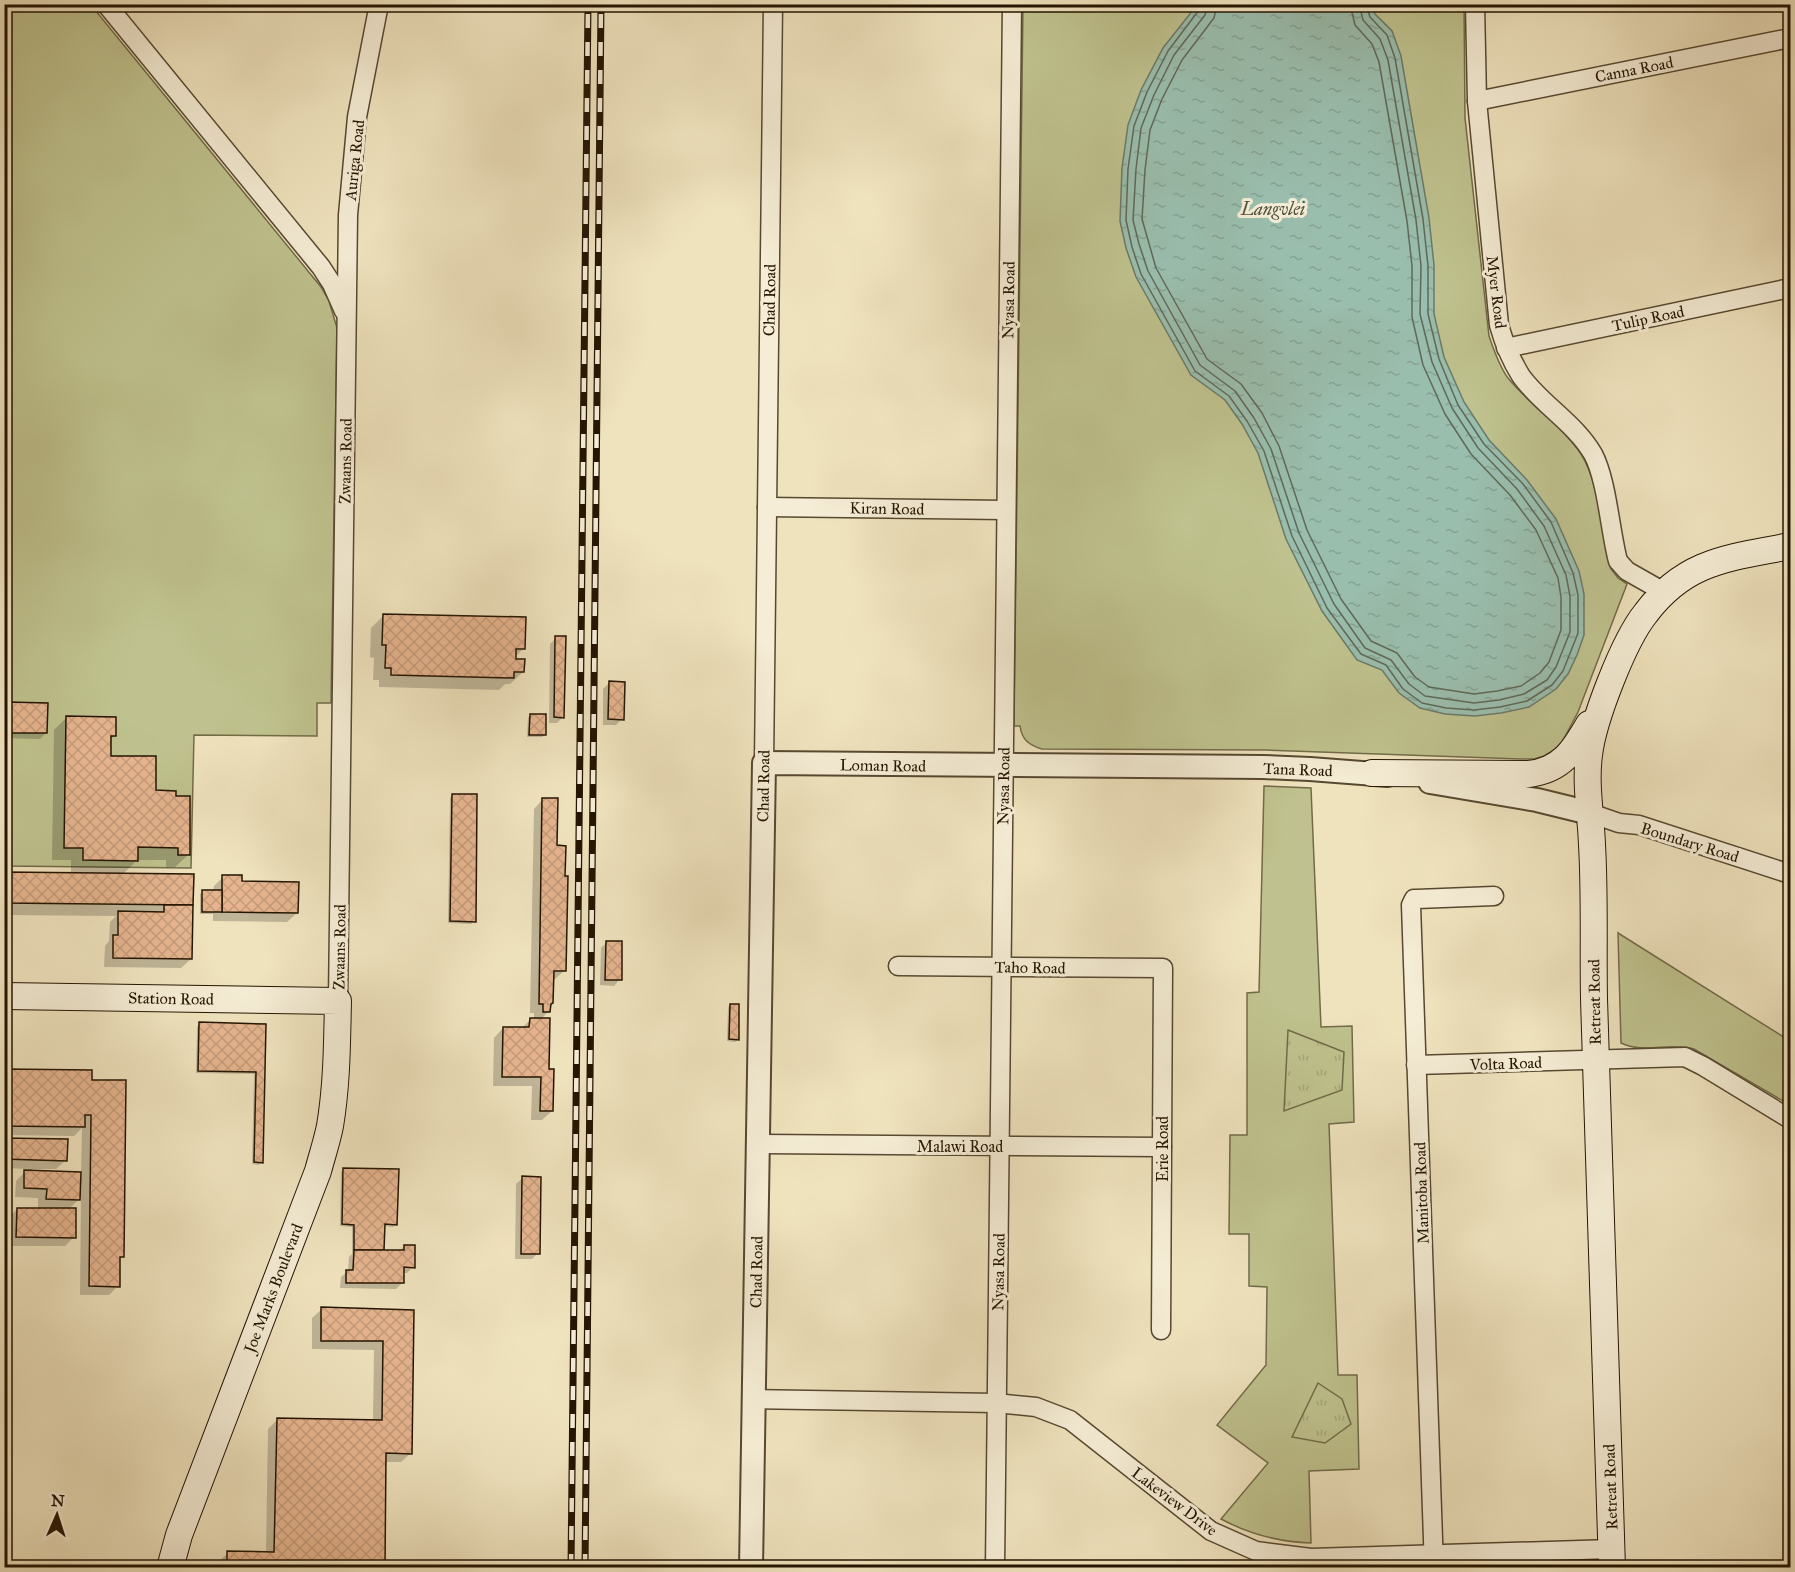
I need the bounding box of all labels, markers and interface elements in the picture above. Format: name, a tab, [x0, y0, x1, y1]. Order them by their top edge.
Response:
street label: Canna Road	[1593, 53, 1675, 86]
street label: Auriga Road	[341, 119, 369, 203]
water label: Langvlei	[1240, 198, 1305, 220]
street label: Myer Road	[1483, 254, 1510, 330]
street label: Nyasa Road	[998, 261, 1019, 339]
street label: Chad Road	[759, 264, 780, 336]
street label: Tulip Road	[1610, 302, 1686, 335]
street label: Zwaans Road	[335, 418, 356, 504]
street label: Kiran Road	[849, 498, 925, 519]
street label: Nyasa Road	[993, 747, 1014, 825]
street label: Chad Road	[753, 750, 774, 822]
street label: Loman Road	[840, 755, 926, 776]
street label: Tana Road	[1263, 759, 1333, 780]
street label: Boundary Road	[1638, 819, 1741, 866]
street label: Zwaans Road	[329, 904, 350, 990]
street label: Taho Road	[994, 957, 1066, 978]
street label: Retreat Road	[1584, 959, 1605, 1045]
street label: Station Road	[128, 988, 214, 1009]
street label: Volta Road	[1469, 1053, 1543, 1074]
street label: Erie Road	[1153, 1116, 1172, 1182]
street label: Malawi Road	[917, 1137, 1003, 1156]
street label: Manitoba Road	[1410, 1142, 1433, 1244]
street label: Joe Marks Boulevard	[239, 1221, 308, 1358]
street label: Nyasa Road	[988, 1233, 1009, 1311]
street label: Chad Road	[746, 1236, 767, 1308]
street label: Retreat Road	[1600, 1444, 1621, 1530]
street label: Lakeview Drive	[1128, 1463, 1221, 1540]
north arrow	[27, 1485, 87, 1545]
text: N	[50, 1491, 65, 1510]

